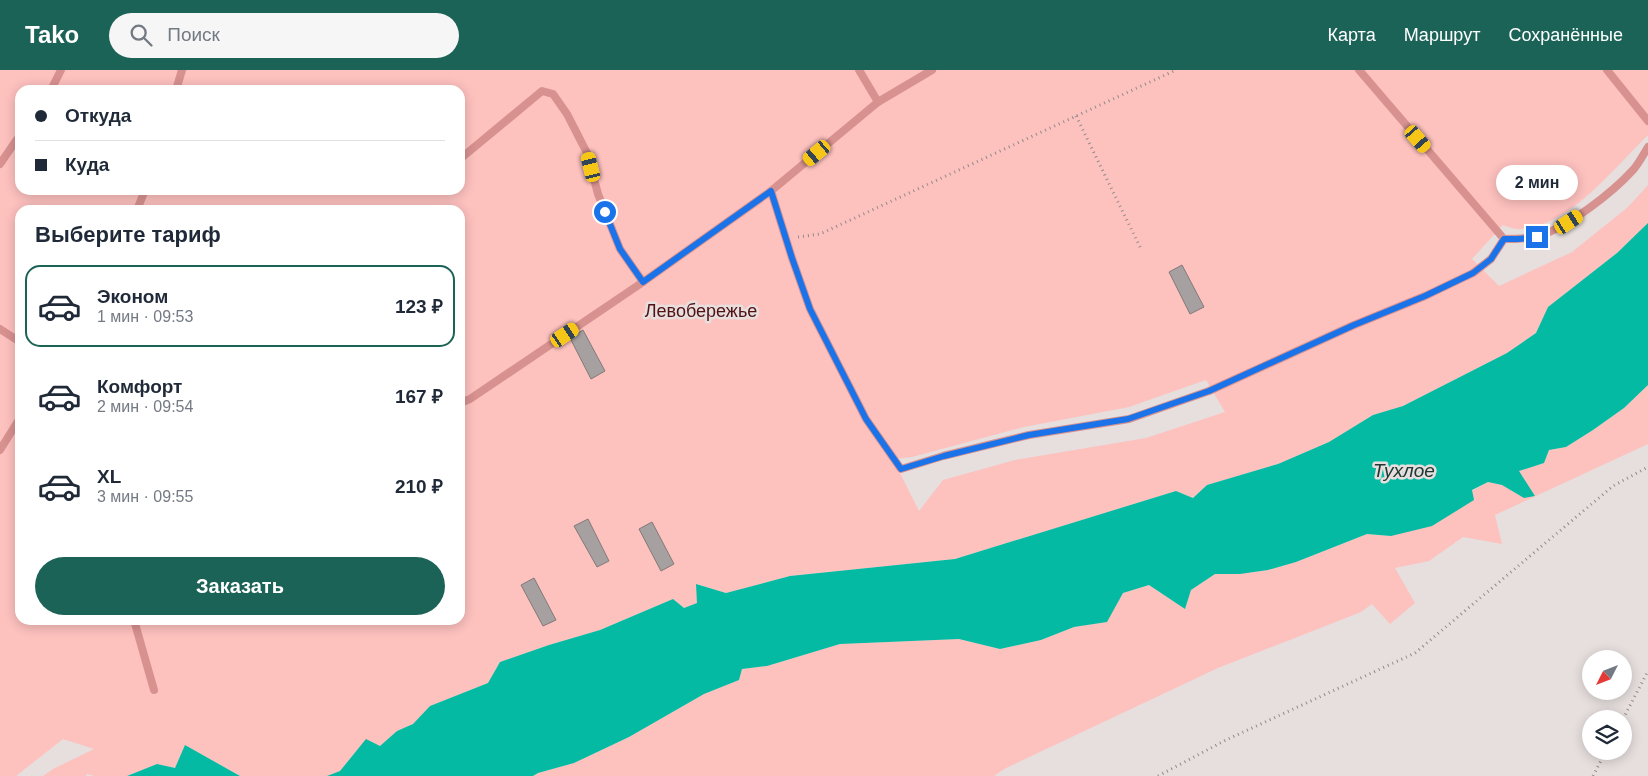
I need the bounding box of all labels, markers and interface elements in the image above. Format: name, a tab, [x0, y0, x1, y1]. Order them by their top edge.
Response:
search box	[109, 13, 459, 58]
text: Tako	[25, 21, 79, 48]
icon: search	[127, 21, 155, 49]
text: Поиск	[167, 24, 220, 45]
text: Карта	[1328, 25, 1376, 45]
text: Маршрут	[1404, 25, 1480, 45]
text: Сохранённые	[1508, 25, 1623, 45]
text: Откуда	[65, 105, 131, 126]
car	[1402, 123, 1433, 155]
car	[800, 138, 833, 168]
car	[580, 151, 601, 183]
text: Куда	[65, 154, 109, 175]
callout: 2 мин	[1496, 164, 1578, 200]
text: 2 мин	[1515, 174, 1559, 191]
route start	[594, 201, 616, 223]
car	[1552, 208, 1585, 236]
text: Выберите тариф	[35, 222, 221, 247]
route end	[1526, 226, 1548, 248]
icon: car	[37, 284, 82, 329]
text: Эконом	[97, 286, 168, 307]
text: 123 ₽	[395, 296, 443, 317]
park label: Левобережье	[645, 301, 757, 321]
text: 1 мин · 09:53	[97, 308, 193, 325]
car	[548, 320, 581, 350]
icon: car	[37, 374, 82, 419]
text: Комфорт	[97, 376, 182, 397]
text: 167 ₽	[395, 386, 443, 407]
text: 2 мин · 09:54	[97, 398, 193, 415]
water label: Тухлое	[1373, 460, 1435, 481]
icon: car	[37, 464, 82, 509]
text: XL	[97, 466, 121, 487]
text: 210 ₽	[395, 476, 443, 497]
text: 3 мин · 09:55	[97, 488, 193, 505]
button: Заказать	[35, 557, 445, 615]
north arrow	[1582, 650, 1632, 700]
map controls	[1582, 650, 1632, 760]
button: layers	[1582, 710, 1632, 760]

